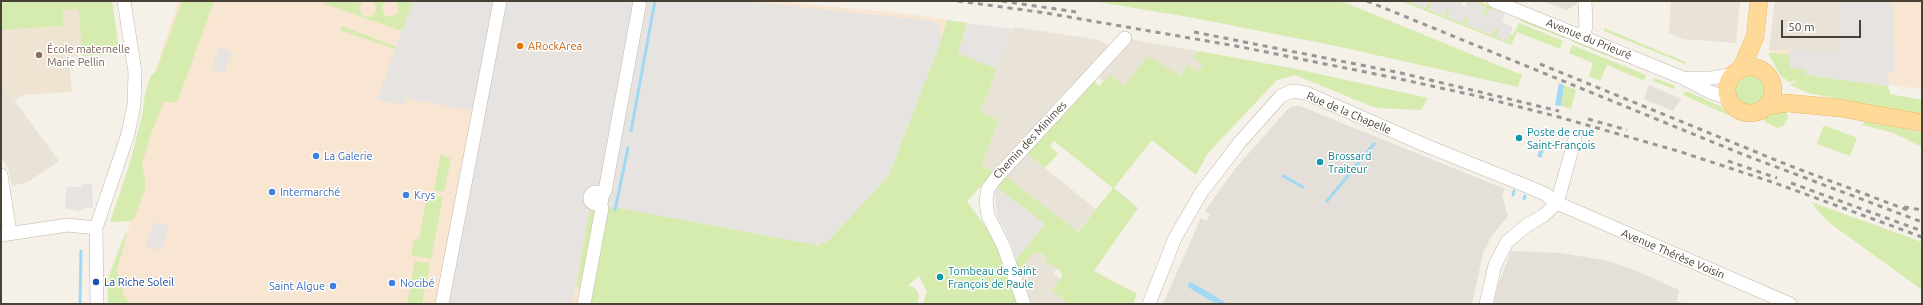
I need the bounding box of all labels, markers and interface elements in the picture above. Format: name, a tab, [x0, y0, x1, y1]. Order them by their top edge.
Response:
scale bar	[1783, 12, 1863, 38]
street label: Avenue du Prieuré	[1544, 16, 1634, 62]
text: 50 m	[1788, 20, 1815, 33]
place label: ARockArea	[528, 39, 582, 53]
marker: ARockArea	[515, 41, 525, 51]
place label: École maternelle Marie Pellin	[47, 42, 130, 68]
marker: École maternelle Marie Pellin	[34, 50, 44, 60]
street label: Rue de la Chapelle	[1305, 89, 1393, 137]
street label: Chemin des Minimes	[991, 98, 1069, 182]
place label: Poste de crue Saint-François	[1527, 125, 1595, 151]
marker: Poste de crue Saint-François	[1514, 133, 1524, 143]
place label: La Galerie	[324, 149, 373, 163]
place label: Brossard Traiteur	[1328, 149, 1371, 175]
marker: La Galerie	[311, 151, 321, 161]
marker: Brossard Traiteur	[1315, 157, 1325, 167]
place label: Intermarché	[280, 185, 340, 199]
marker: Intermarché	[267, 187, 277, 197]
place label: Krys	[414, 188, 435, 202]
marker: Krys	[401, 190, 411, 200]
street label: Avenue Thérèse Voisin	[1619, 226, 1727, 282]
place label: Tombeau de Saint François de Paule	[948, 264, 1036, 290]
marker: Tombeau de Saint François de Paule	[935, 272, 945, 282]
place label: La Riche Soleil	[104, 275, 174, 289]
place label: Nocibé	[400, 276, 435, 290]
marker: La Riche Soleil	[91, 277, 101, 287]
marker: Nocibé	[387, 278, 397, 288]
place label: Saint Algue	[269, 279, 325, 293]
marker: Saint Algue	[328, 281, 338, 291]

